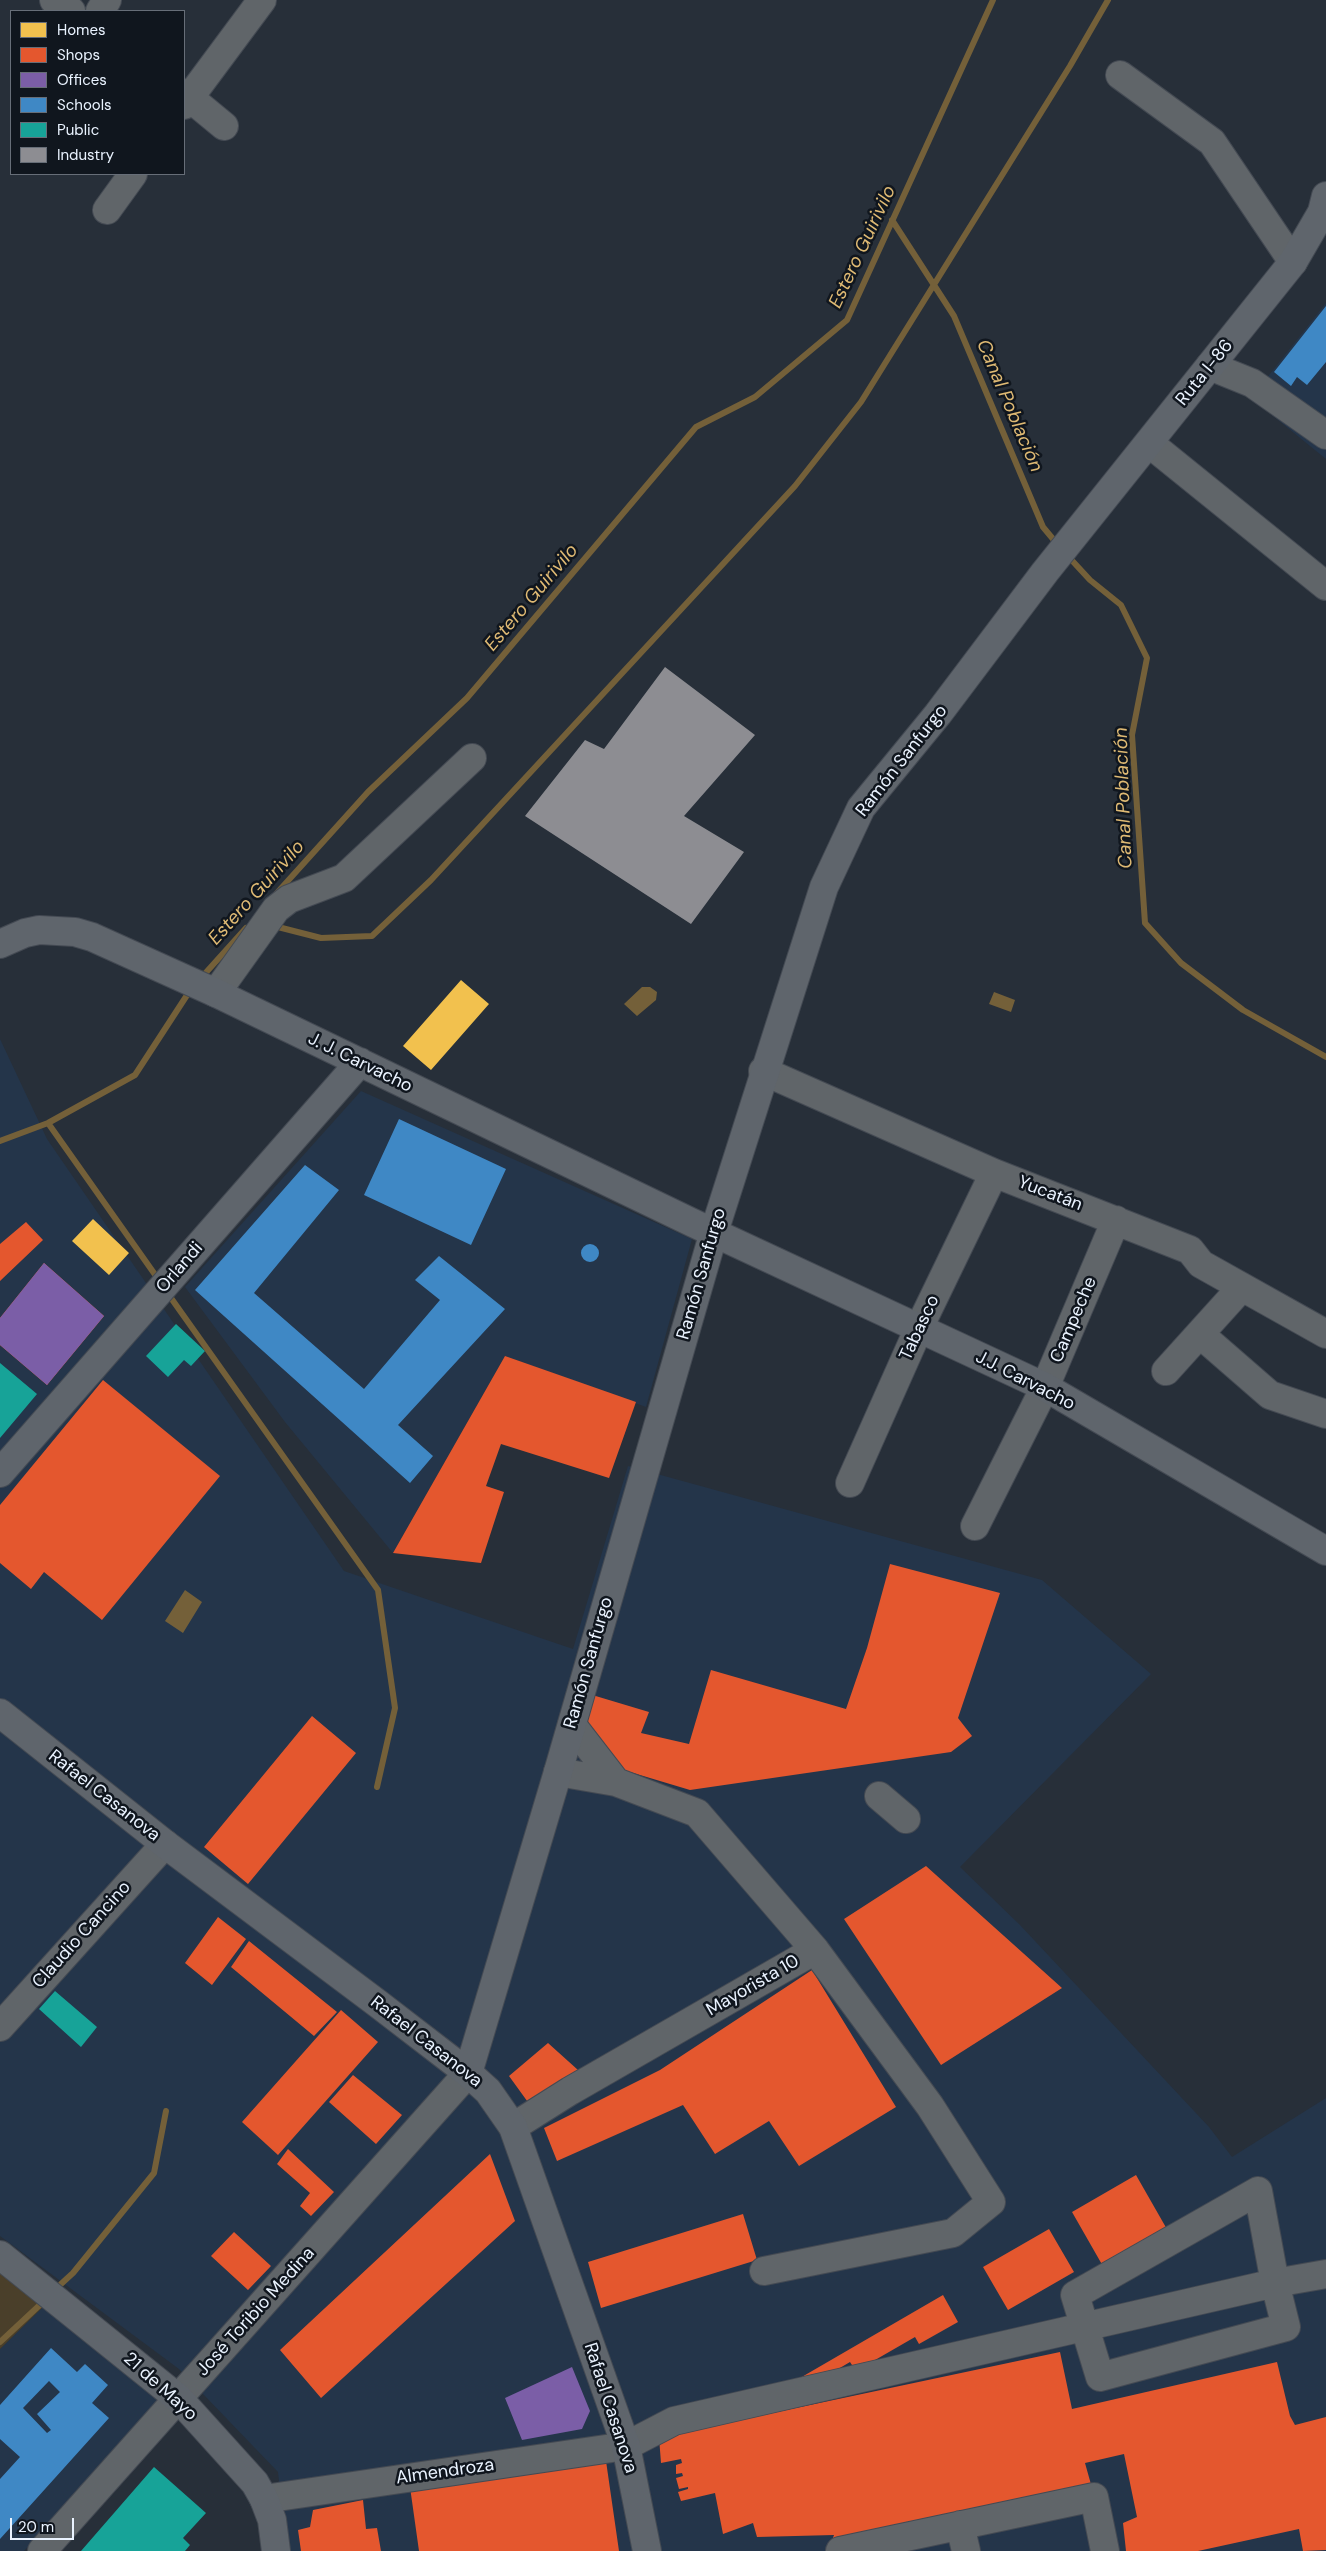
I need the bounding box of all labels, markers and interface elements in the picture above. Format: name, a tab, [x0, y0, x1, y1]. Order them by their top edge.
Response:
legend	[10, 10, 185, 175]
text: Homes	[57, 20, 106, 40]
text: Shops	[57, 45, 100, 65]
text: Offices	[57, 70, 107, 90]
text: Schools	[57, 95, 112, 115]
text: Public	[57, 120, 99, 140]
text: Industry	[57, 145, 114, 165]
water label: Estero Guirivilo	[825, 182, 901, 312]
water label: Canal Población	[971, 336, 1047, 476]
street label: Ruta I-86	[1172, 336, 1238, 410]
water label: Estero Guirivilo	[481, 540, 583, 656]
street label: Ramón Sanfurgo	[852, 701, 952, 821]
water label: Canal Población	[1110, 727, 1138, 869]
water label: Estero Guirivilo	[204, 836, 310, 950]
street label: J. J. Carvacho	[304, 1028, 416, 1098]
street label: Yucatán	[1015, 1172, 1085, 1216]
street label: Ramón Sanfurgo	[673, 1206, 731, 1342]
street label: Orlandi	[152, 1238, 208, 1298]
street label: Campeche	[1046, 1274, 1102, 1366]
street label: Tabasco	[895, 1292, 945, 1364]
street label: J.J. Carvacho	[972, 1347, 1078, 1415]
street label: Ramón Sanfurgo	[560, 1595, 618, 1731]
street label: Rafael Casanova	[44, 1746, 164, 1846]
street label: Claudio Cancino	[28, 1877, 136, 1993]
street label: Mayorista 10	[703, 1951, 803, 2021]
street label: Rafael Casanova	[366, 1992, 486, 2092]
street label: José Toribio Medina	[192, 2243, 320, 2381]
street label: Rafael Casanova	[579, 2340, 641, 2476]
street label: 21 de Mayo	[119, 2348, 201, 2426]
street label: Almendroza	[395, 2454, 495, 2490]
scale bar	[12, 2508, 76, 2540]
text: 20 m	[18, 2517, 54, 2537]

